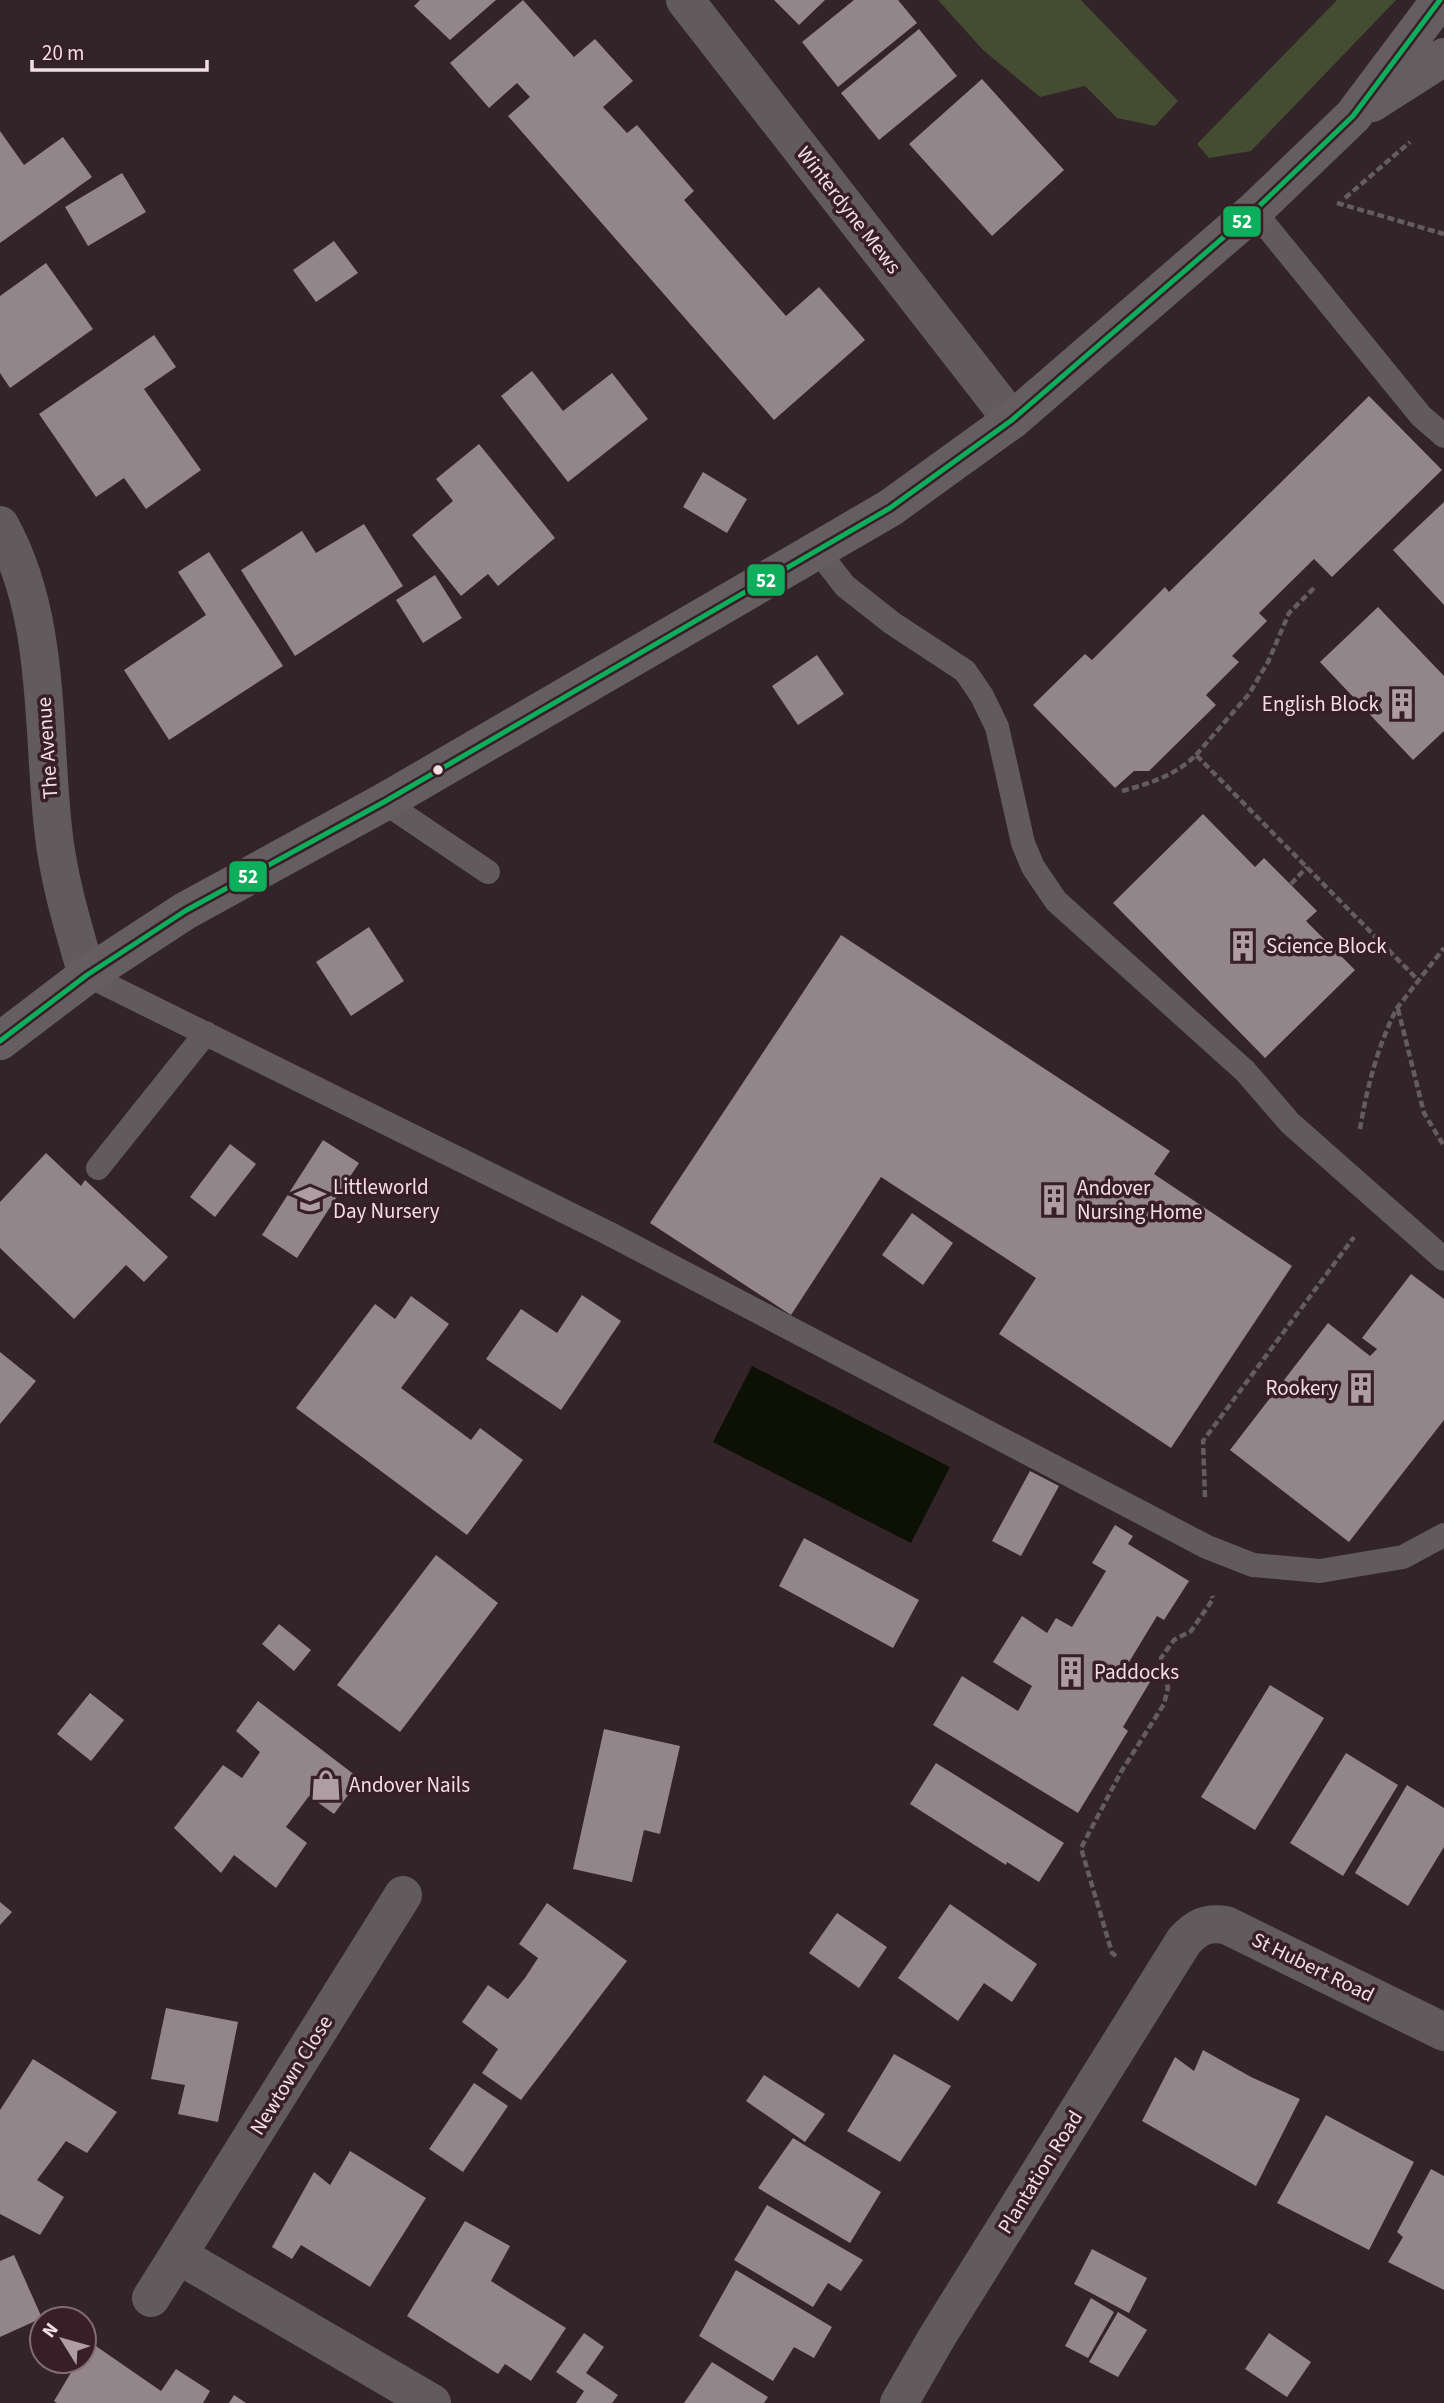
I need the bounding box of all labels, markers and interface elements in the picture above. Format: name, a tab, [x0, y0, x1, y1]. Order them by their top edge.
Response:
scale bar	[32, 28, 206, 72]
text: 20 m	[42, 38, 84, 68]
street label: Winterdyne Mews	[790, 140, 909, 280]
line badge: 52	[1222, 205, 1262, 238]
text: 52	[1232, 209, 1252, 236]
line badge: 52	[746, 563, 786, 597]
text: 52	[756, 568, 776, 595]
building icon: English Block	[1385, 687, 1419, 721]
place label: English Block	[1262, 689, 1380, 719]
street label: The Avenue	[28, 696, 66, 800]
unlabelled marker	[431, 763, 445, 777]
line badge: 52	[228, 860, 268, 893]
text: 52	[238, 864, 258, 891]
building icon: Science Block	[1226, 929, 1260, 963]
place label: Science Block	[1266, 931, 1387, 961]
place label: Littleworld Day Nursery	[333, 1172, 440, 1226]
place label: Andover Nursing Home	[1077, 1173, 1202, 1227]
school or university icon: Littleworld Day Nursery	[293, 1182, 327, 1216]
building icon: Andover Nursing Home	[1037, 1183, 1071, 1217]
building icon: Rookery	[1344, 1371, 1378, 1405]
place label: Rookery	[1265, 1373, 1338, 1403]
building icon: Paddocks	[1054, 1655, 1088, 1689]
place label: Paddocks	[1094, 1657, 1179, 1687]
shop icon: Andover Nails	[309, 1768, 343, 1802]
place label: Andover Nails	[349, 1770, 470, 1800]
street label: St Hubert Road	[1247, 1924, 1379, 2010]
street label: Newtown Close	[242, 2009, 340, 2141]
street label: Plantation Road	[990, 2104, 1090, 2240]
north arrow	[28, 2305, 98, 2375]
text: N	[36, 2317, 65, 2344]

